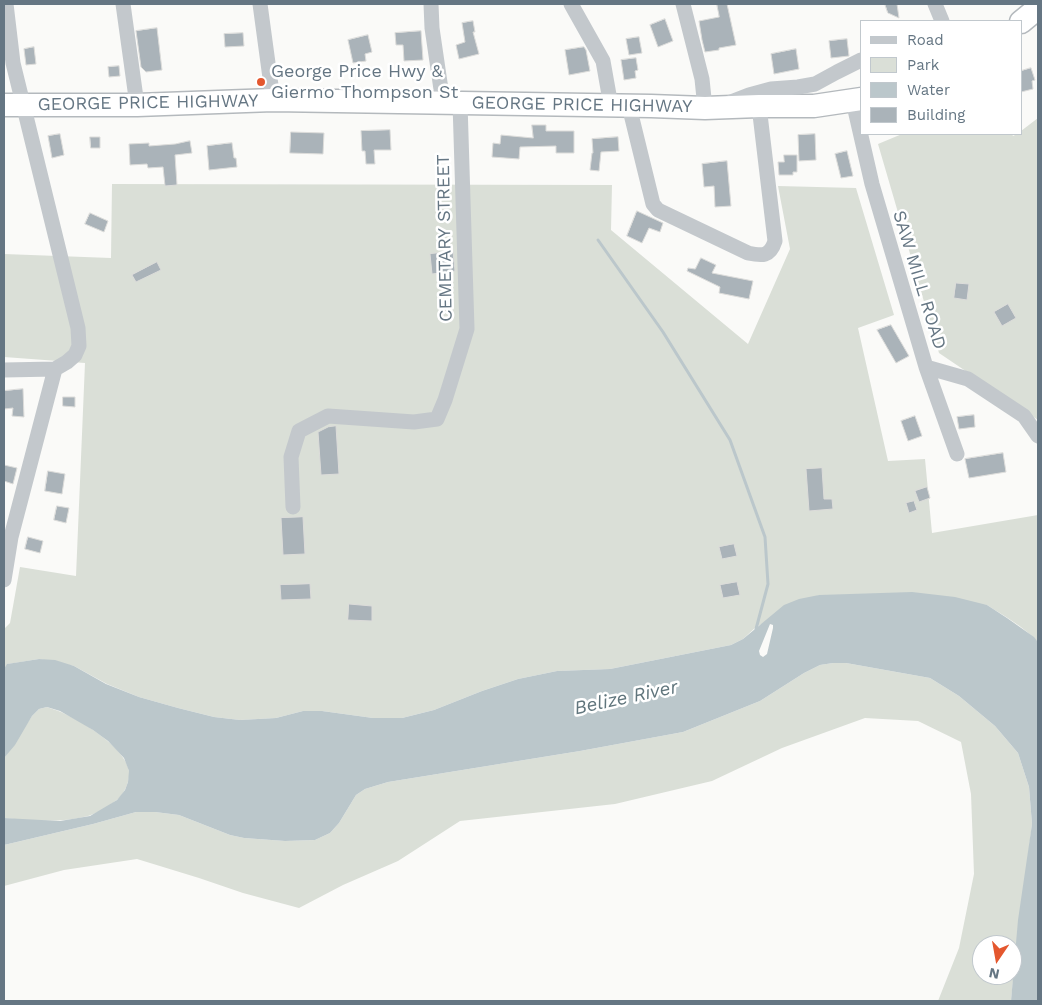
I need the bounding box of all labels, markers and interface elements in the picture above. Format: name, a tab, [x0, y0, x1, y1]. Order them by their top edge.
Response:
legend	[860, 20, 1022, 135]
text: Road	[907, 31, 944, 49]
text: Park	[907, 56, 939, 74]
place label: George Price Hwy & Giermo Thompson St	[271, 61, 458, 104]
marker: George Price Hwy & Giermo Thompson St	[255, 76, 267, 88]
text: Water	[907, 81, 950, 99]
street label: GEORGE PRICE HIGHWAY	[37, 90, 259, 116]
street label: GEORGE PRICE HIGHWAY	[471, 92, 693, 118]
text: Building	[907, 106, 965, 124]
street label: CEMETARY STREET	[433, 154, 457, 322]
street label: SAW MILL ROAD	[888, 208, 950, 352]
water label: Belize River	[572, 676, 680, 720]
north arrow	[972, 935, 1022, 985]
text: N	[987, 965, 1001, 983]

